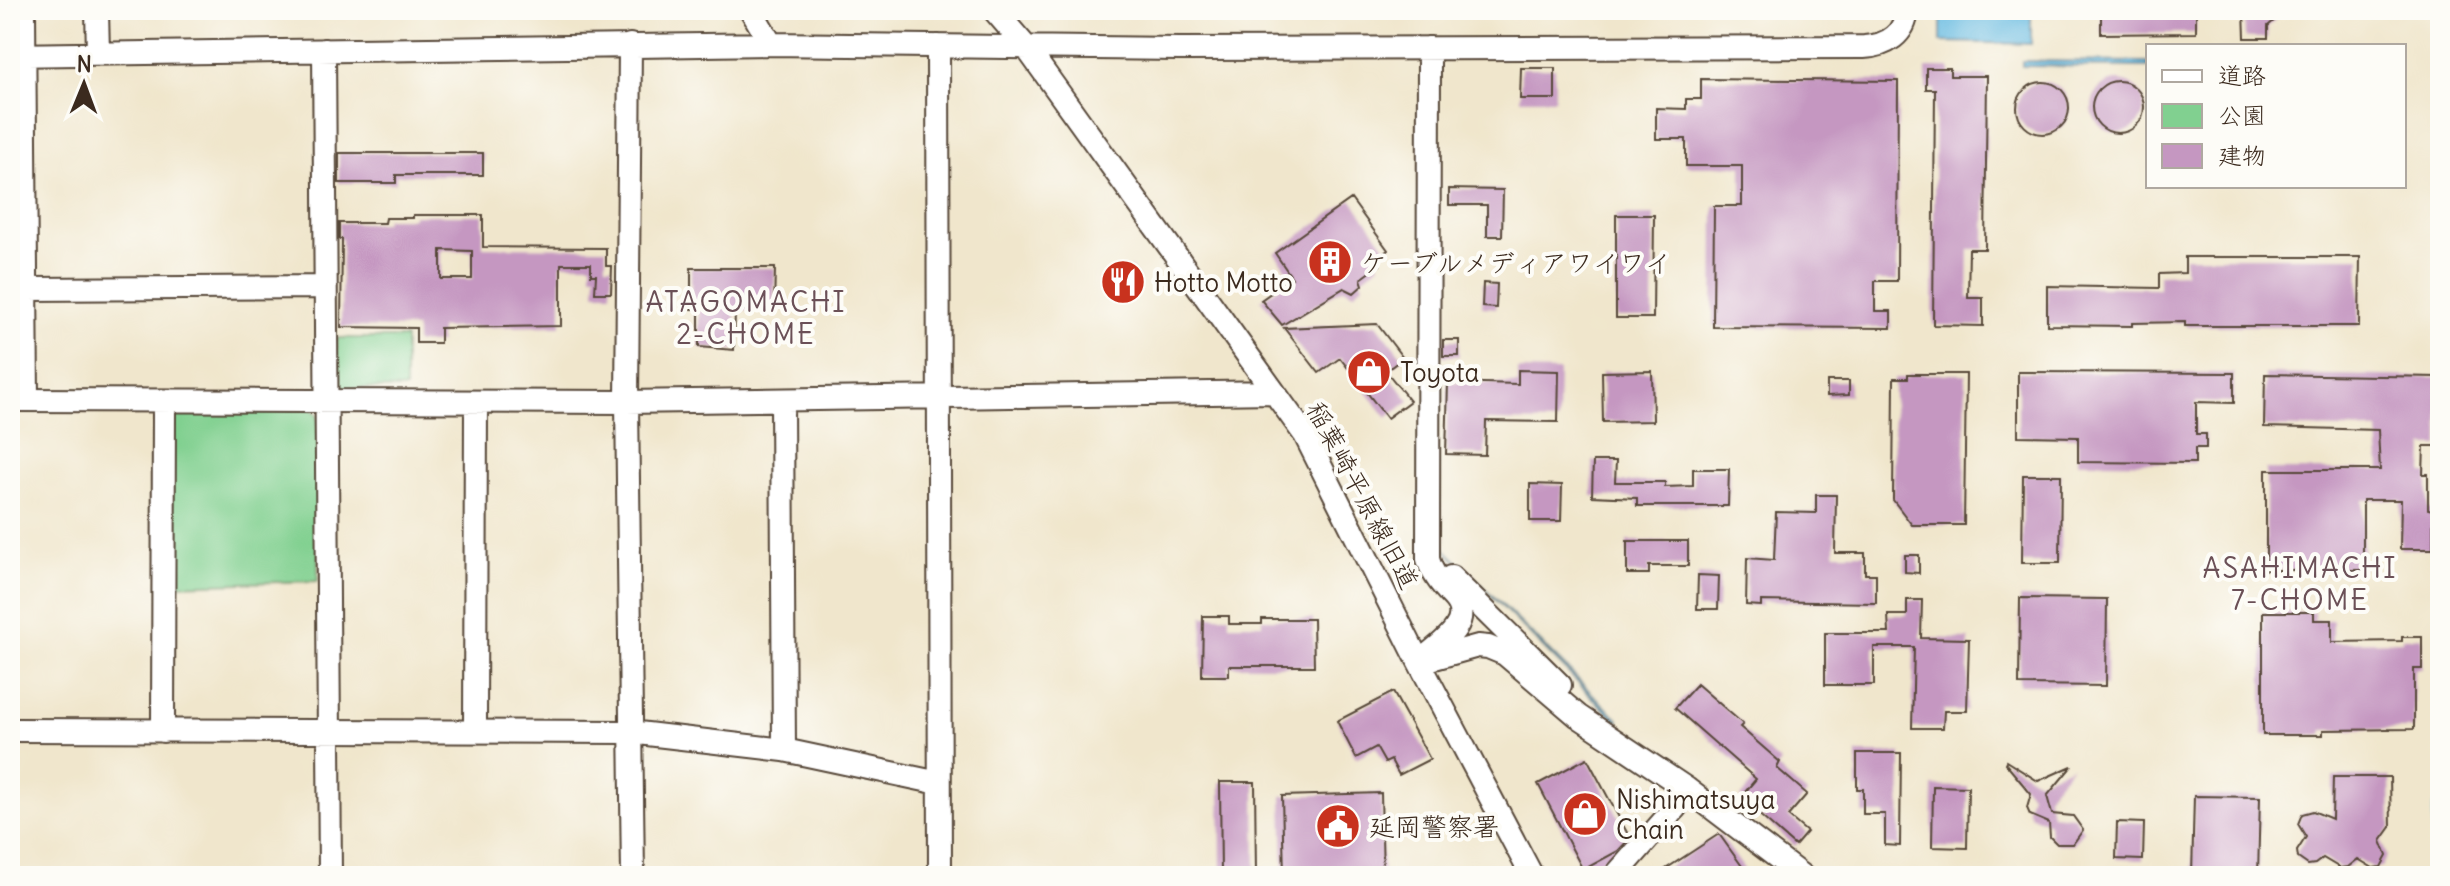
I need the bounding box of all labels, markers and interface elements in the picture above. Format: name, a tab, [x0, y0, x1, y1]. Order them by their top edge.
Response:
north arrow	[44, 44, 124, 124]
legend	[2146, 44, 2406, 188]
text: N	[77, 50, 92, 78]
text: 道路	[2218, 60, 2266, 90]
text: 公園	[2218, 100, 2266, 130]
text: 建物	[2218, 140, 2266, 170]
building icon: ケーブルメディアワイワイ	[1306, 238, 1354, 286]
place label: ケーブルメディアワイワイ	[1361, 246, 1671, 279]
restaurant icon: Hotto Motto	[1099, 258, 1147, 306]
place label: Hotto Motto	[1154, 266, 1293, 299]
district label: ATAGOMACHI 2-CHOME	[645, 284, 847, 352]
shop icon: Toyota	[1345, 348, 1393, 396]
place label: Toyota	[1400, 356, 1479, 389]
street label: 稲葉崎平原線旧道	[1300, 395, 1426, 595]
district label: ASAHIMACHI 7-CHOME	[2202, 550, 2398, 618]
place label: Nishimatsuya Chain	[1616, 783, 1775, 846]
shop icon: Nishimatsuya Chain	[1561, 790, 1609, 838]
public building icon: 延岡警察署	[1314, 802, 1362, 850]
place label: 延岡警察署	[1369, 810, 1499, 843]

